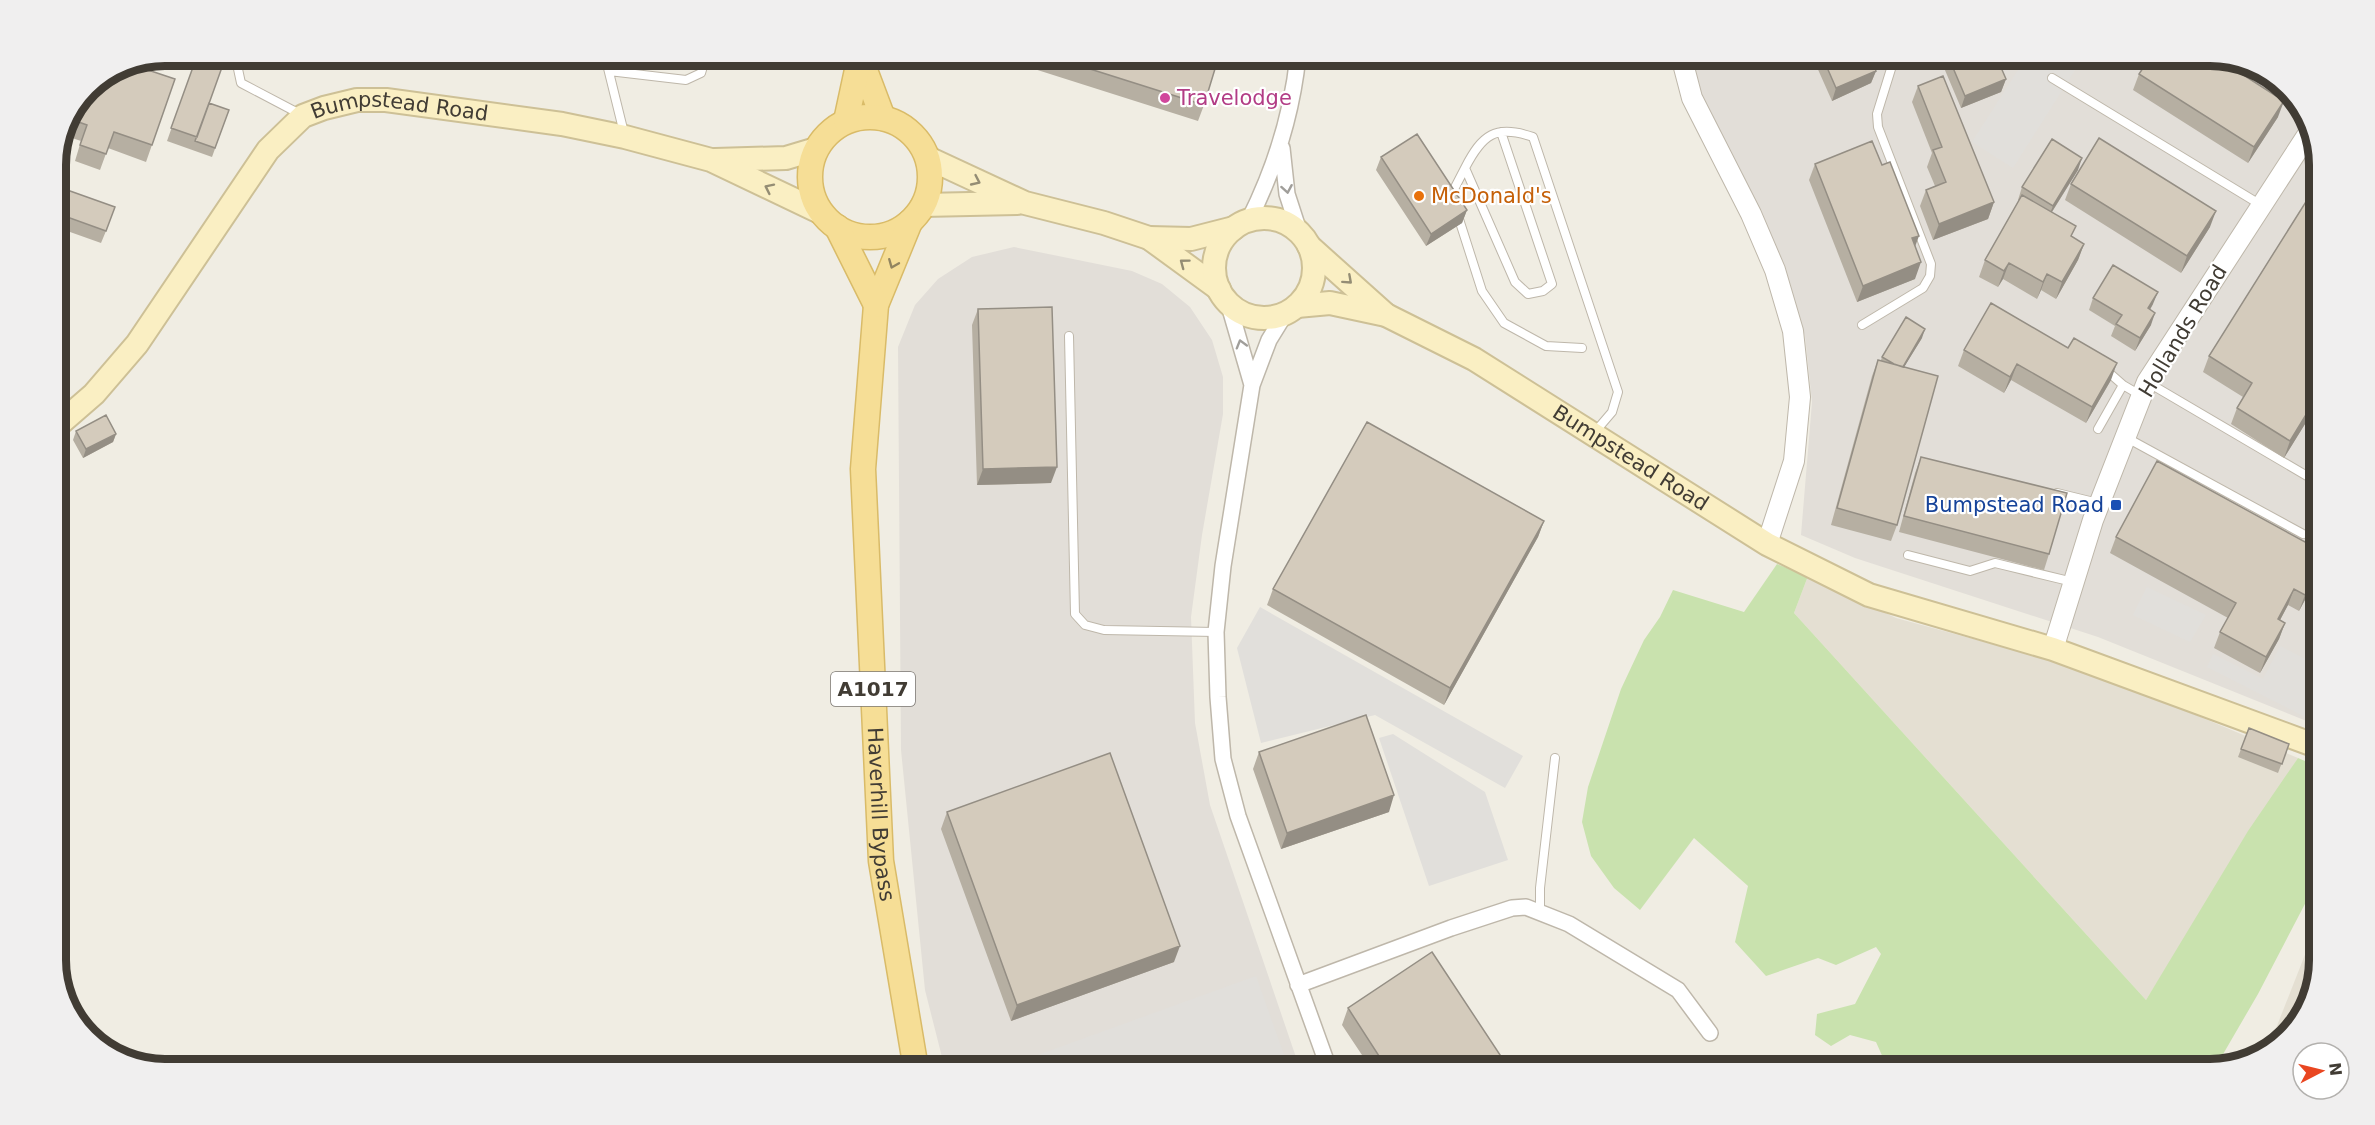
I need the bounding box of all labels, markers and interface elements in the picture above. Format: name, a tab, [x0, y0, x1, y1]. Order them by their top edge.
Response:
place label: Travelodge	[1176, 86, 1292, 110]
street label: Bumpstead Road	[307, 88, 490, 126]
marker: Travelodge	[1158, 91, 1172, 105]
one-way arrow	[970, 174, 981, 186]
one-way arrow	[764, 183, 775, 195]
one-way arrow	[1280, 184, 1293, 194]
place label: McDonald's	[1431, 184, 1552, 208]
marker: McDonald's	[1412, 189, 1426, 203]
one-way arrow	[888, 257, 900, 268]
one-way arrow	[1180, 259, 1191, 270]
street label: Hollands Road	[2134, 260, 2232, 402]
one-way arrow	[1341, 272, 1352, 283]
one-way arrow	[1236, 339, 1248, 349]
street label: Bumpstead Road	[1548, 400, 1713, 516]
place label: Bumpstead Road	[1925, 493, 2104, 517]
marker: Bumpstead Road	[2109, 498, 2123, 512]
road number: A1017	[831, 672, 915, 706]
street label: Haverhill Bypass	[863, 727, 900, 903]
north arrow	[2291, 1041, 2351, 1101]
text: N	[2325, 1061, 2346, 1077]

